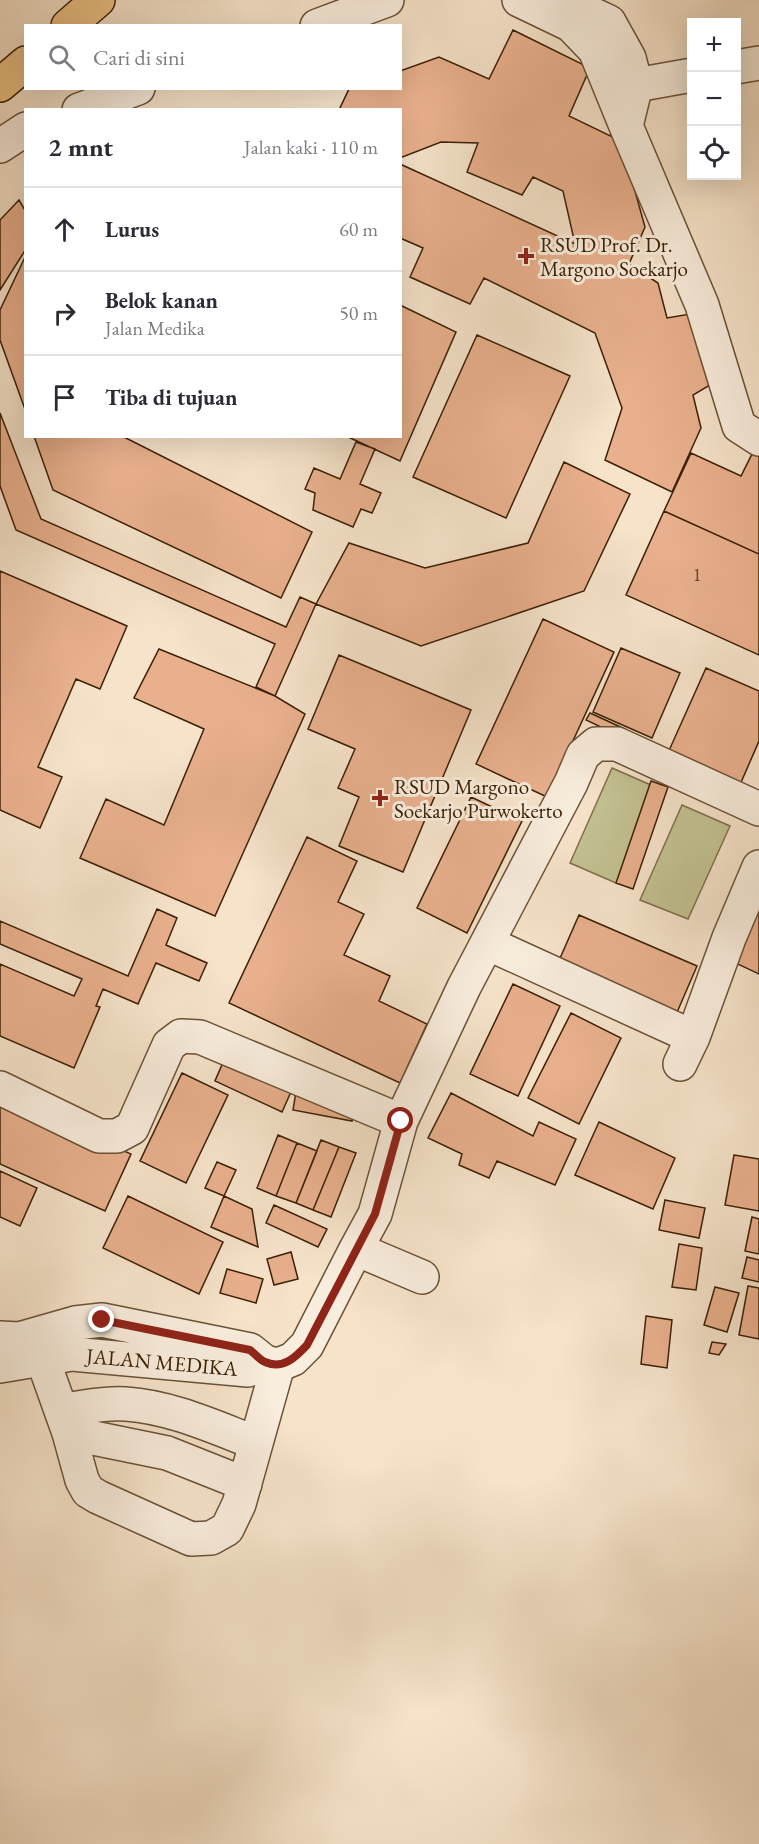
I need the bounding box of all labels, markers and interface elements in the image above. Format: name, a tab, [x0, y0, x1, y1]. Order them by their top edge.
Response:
map controls	[687, 18, 741, 180]
button: +	[687, 18, 741, 72]
search box	[24, 24, 402, 90]
icon: search	[45, 41, 78, 74]
text: Cari di sini	[93, 43, 185, 72]
button: −	[687, 72, 741, 126]
button: locate	[687, 126, 741, 180]
text: 2 mnt	[48, 130, 113, 164]
text: Jalan kaki · 110 m	[244, 134, 378, 160]
icon: ahead	[48, 213, 81, 246]
text: Lurus	[105, 215, 159, 244]
text: 60 m	[339, 216, 378, 242]
place label: RSUD Prof. Dr. Margono Soekarjo	[540, 231, 688, 282]
marker: RSUD Prof. Dr. Margono Soekarjo	[517, 247, 535, 265]
text: Belok kanan	[105, 286, 218, 315]
icon: right	[48, 297, 81, 330]
text: 50 m	[339, 300, 378, 326]
text: Jalan Medika	[105, 315, 205, 341]
icon: arrive	[48, 381, 81, 414]
text: Tiba di tujuan	[105, 383, 237, 412]
house number: 1	[693, 563, 701, 586]
place label: RSUD Margono Soekarjo Purwokerto	[394, 773, 563, 824]
marker: RSUD Margono Soekarjo Purwokerto	[371, 789, 389, 807]
route start	[387, 1107, 413, 1133]
route end	[88, 1306, 114, 1332]
street label: JALAN MEDIKA	[83, 1342, 239, 1382]

